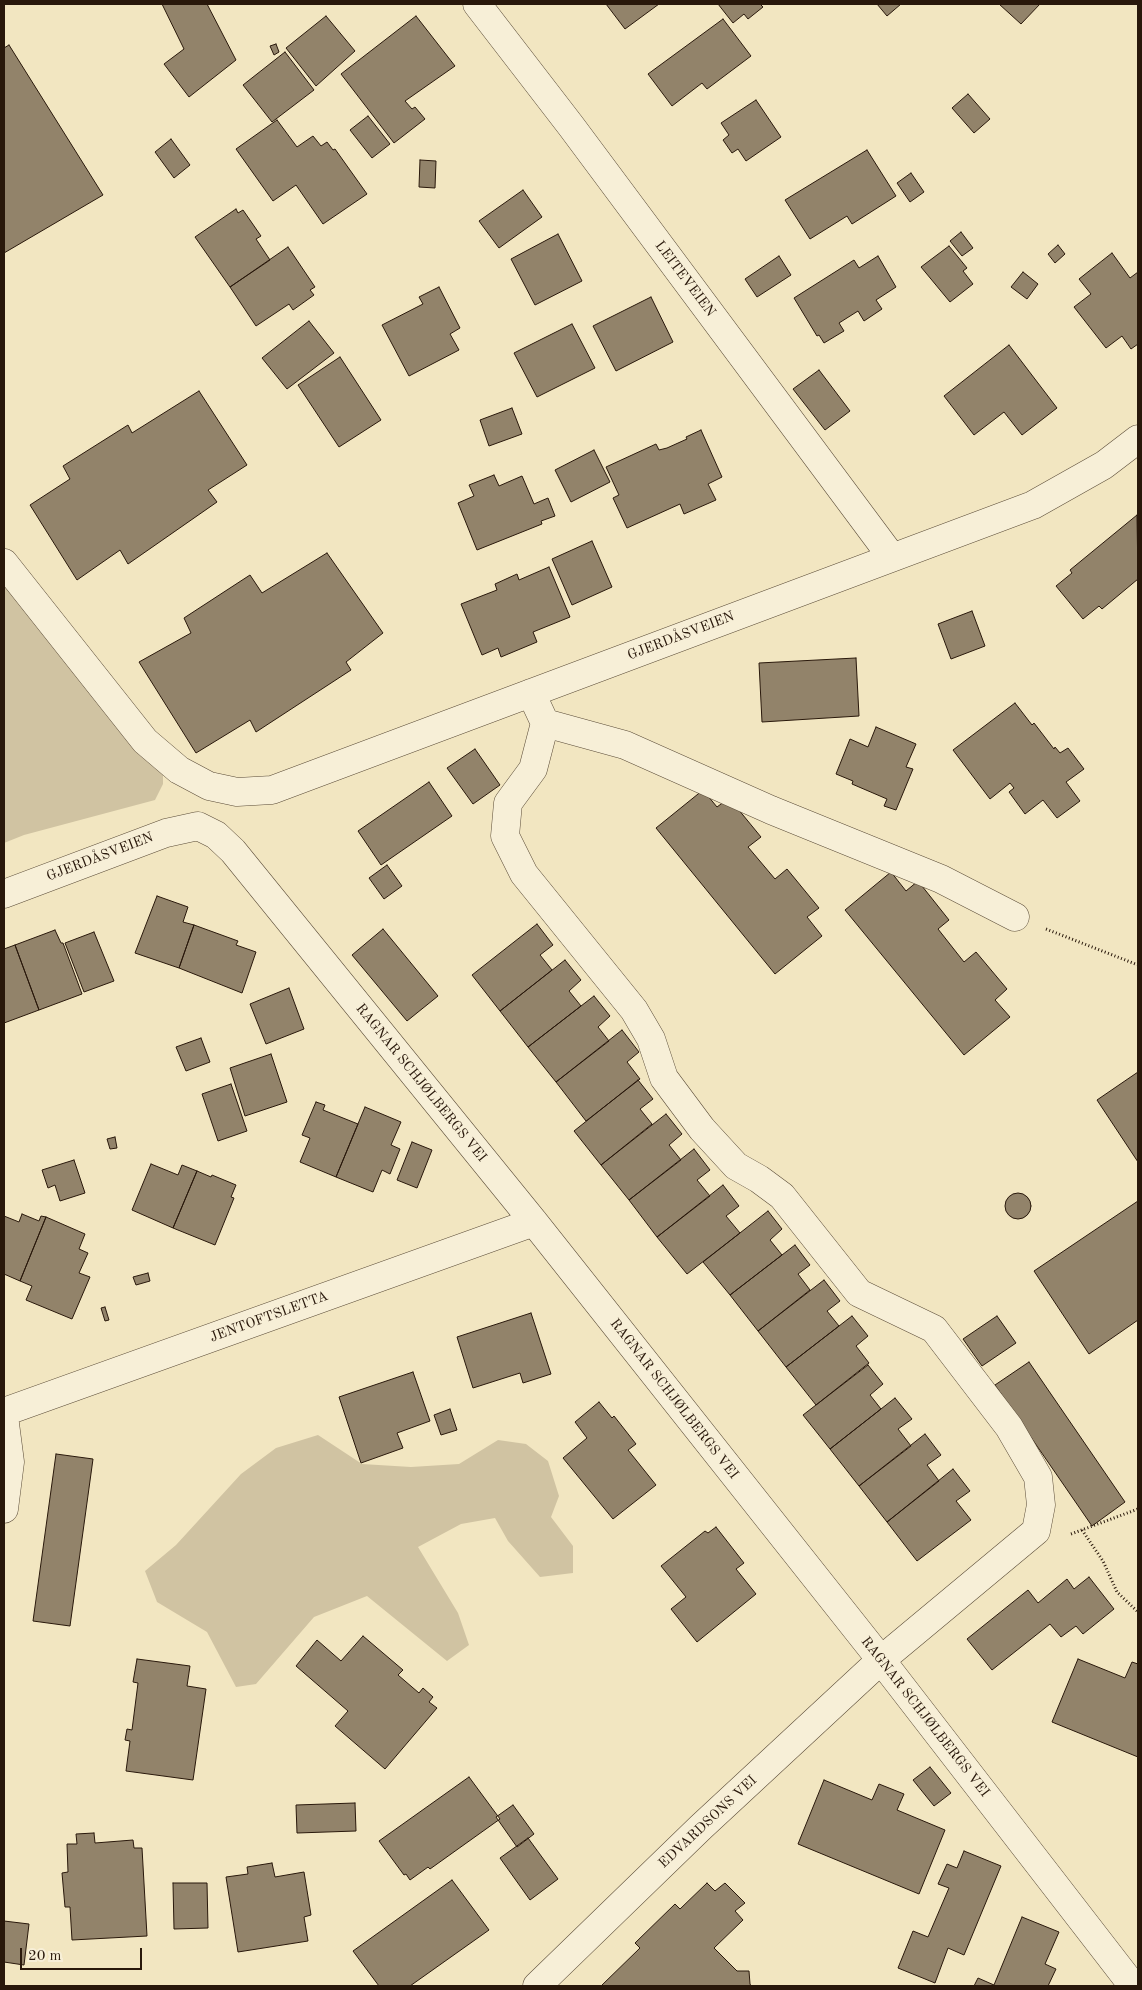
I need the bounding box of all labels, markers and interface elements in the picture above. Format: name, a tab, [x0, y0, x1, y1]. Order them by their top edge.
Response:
street label: LEITEVEIEN	[651, 238, 719, 320]
street label: GJERDÅSVEIEN	[625, 608, 737, 664]
street label: GJERDÅSVEIEN	[44, 829, 156, 885]
street label: RAGNAR SCHJØLBERGS VEI	[352, 1000, 490, 1166]
street label: JENTOFTSLETTA	[208, 1288, 330, 1346]
street label: RAGNAR SCHJØLBERGS VEI	[606, 1315, 742, 1483]
street label: RAGNAR SCHJØLBERGS VEI	[857, 1633, 993, 1801]
street label: EDVARDSONS VEI	[655, 1772, 761, 1872]
scale bar	[22, 1938, 145, 1970]
text: 20 m	[28, 1949, 62, 1964]

